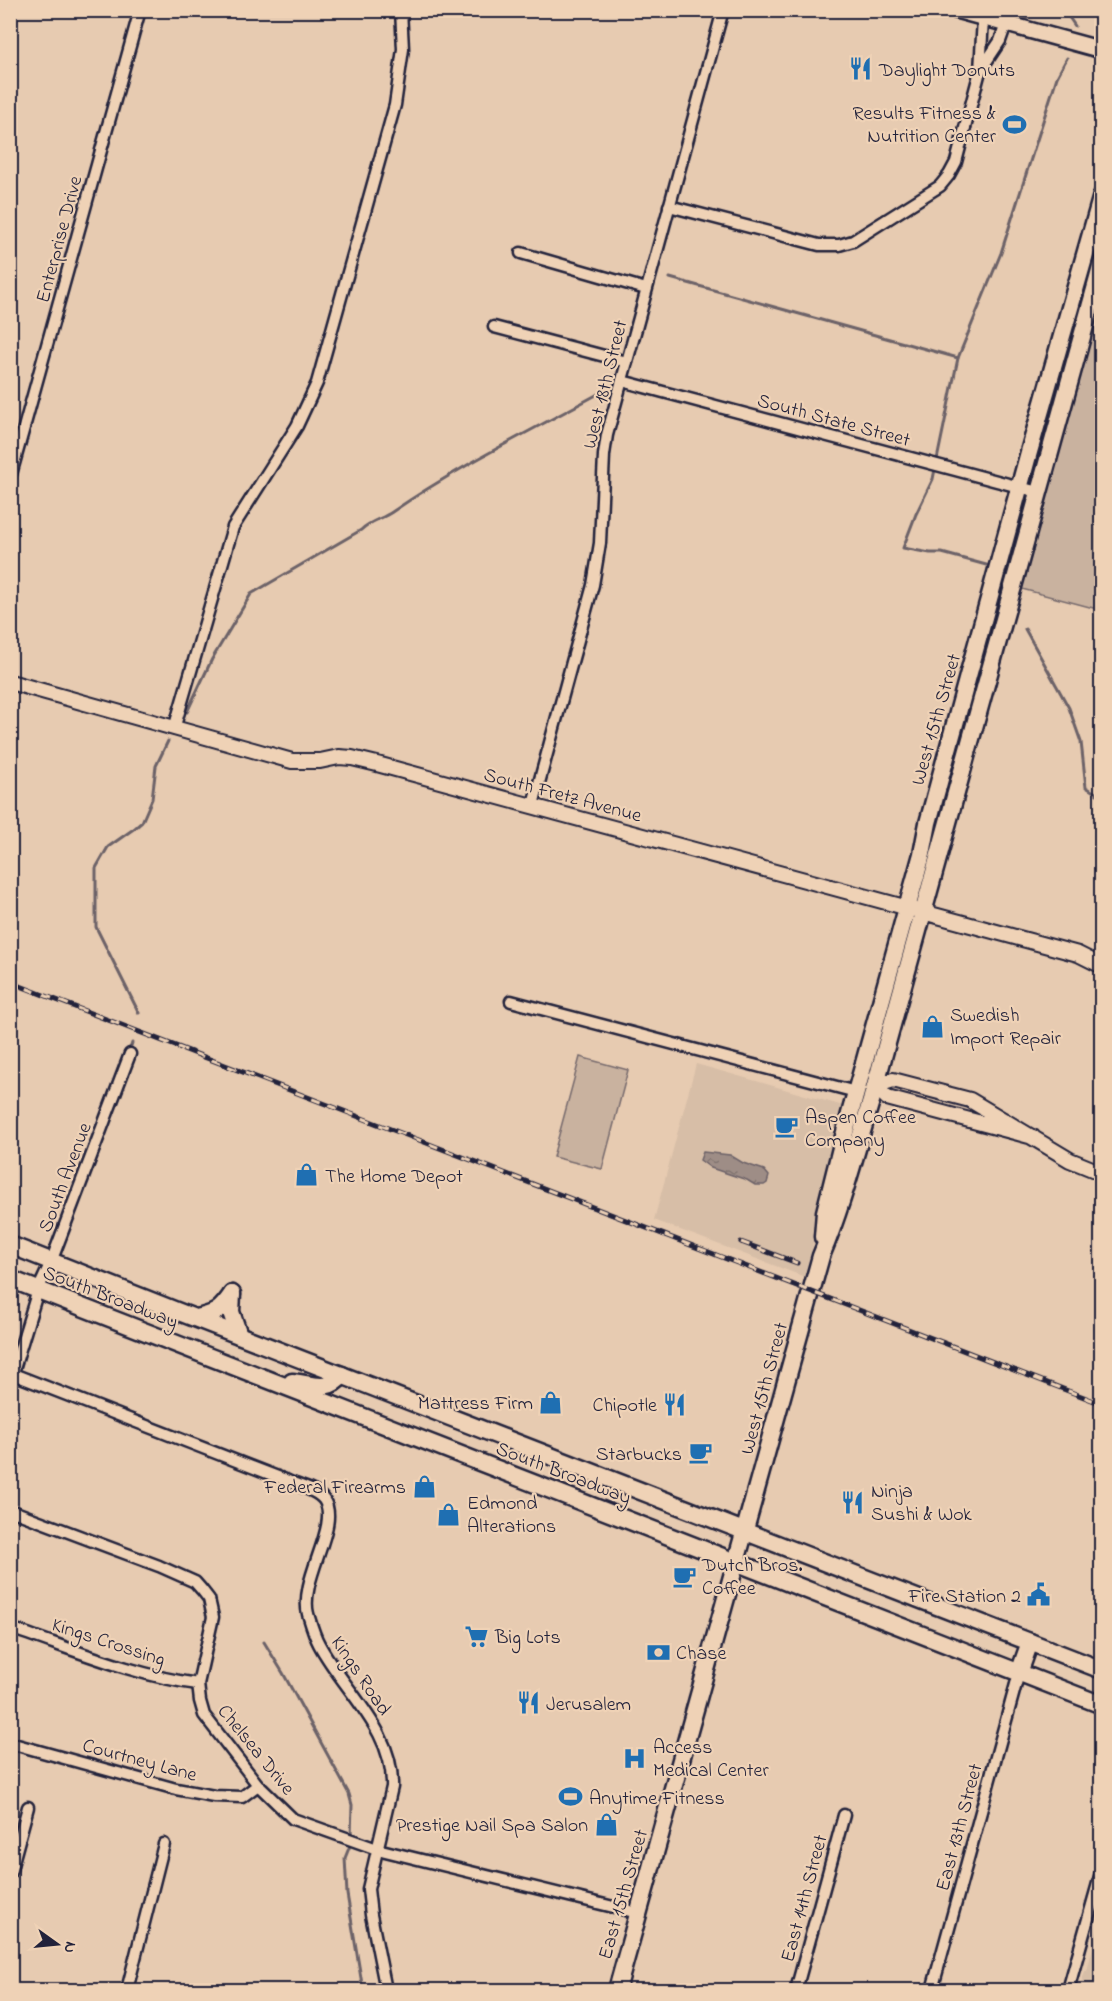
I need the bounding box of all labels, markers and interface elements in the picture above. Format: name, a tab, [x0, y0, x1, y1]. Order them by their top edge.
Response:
restaurant icon: Daylight Donuts	[848, 56, 874, 82]
place label: Daylight Donuts	[878, 57, 1015, 87]
place label: Results Fitness & Nutrition Center	[853, 100, 997, 152]
sports icon: Results Fitness & Nutrition Center	[1001, 111, 1027, 137]
street label: Enterprise Drive	[30, 173, 91, 306]
street label: West 18th Street	[576, 317, 637, 452]
street label: South State Street	[754, 387, 913, 456]
street label: West 15th Street	[905, 650, 970, 789]
street label: South Fretz Avenue	[480, 761, 645, 831]
place label: Swedish Import Repair	[950, 1002, 1062, 1054]
shop icon: Swedish Import Repair	[919, 1013, 945, 1039]
place label: Aspen Coffee Company	[805, 1104, 916, 1156]
cafe icon: Aspen Coffee Company	[774, 1114, 800, 1140]
street label: South Avenue	[32, 1119, 101, 1237]
shop icon: The Home Depot	[294, 1162, 320, 1188]
place label: The Home Depot	[325, 1163, 463, 1192]
street label: South Broadway	[38, 1259, 182, 1337]
street label: West 15th Street	[734, 1319, 797, 1458]
shop icon: Mattress Firm	[538, 1389, 564, 1415]
place label: Mattress Firm	[418, 1390, 533, 1419]
restaurant icon: Chipotle	[662, 1391, 688, 1417]
place label: Chipotle	[593, 1392, 657, 1421]
street label: South Broadway	[491, 1435, 635, 1513]
cafe icon: Starbucks	[687, 1440, 713, 1466]
place label: Starbucks	[596, 1441, 682, 1470]
shop icon: Federal Firearms	[411, 1473, 437, 1499]
place label: Federal Firearms	[263, 1474, 406, 1503]
place label: Ninja Sushi & Wok	[871, 1478, 972, 1530]
restaurant icon: Ninja Sushi & Wok	[840, 1489, 866, 1515]
place label: Edmond Alterations	[467, 1490, 556, 1542]
shop icon: Edmond Alterations	[436, 1501, 462, 1527]
place label: Dutch Bros. Coffee	[701, 1552, 802, 1604]
cafe icon: Dutch Bros. Coffee	[671, 1563, 697, 1589]
public building icon: Fire Station 2	[1026, 1582, 1052, 1608]
place label: Fire Station 2	[907, 1583, 1021, 1612]
street label: Kings Crossing	[47, 1611, 169, 1676]
supermarket icon: Big Lots	[464, 1623, 490, 1649]
place label: Big Lots	[494, 1624, 561, 1654]
street label: Kings Road	[322, 1631, 397, 1723]
bank icon: Chase	[645, 1639, 671, 1665]
place label: Chase	[676, 1640, 726, 1669]
restaurant icon: Jerusalem	[515, 1690, 541, 1716]
place label: Jerusalem	[546, 1691, 631, 1720]
street label: Chelsea Drive	[209, 1699, 301, 1802]
street label: Courtney Lane	[79, 1732, 200, 1791]
place label: Access Medical Center	[653, 1734, 769, 1786]
hospital icon: Access Medical Center	[622, 1745, 648, 1771]
street label: East 13th Street	[929, 1760, 991, 1895]
sports icon: Anytime Fitness	[558, 1784, 584, 1810]
place label: Anytime Fitness	[589, 1785, 725, 1814]
shop icon: Prestige Nail Spa Salon	[593, 1811, 619, 1837]
place label: Prestige Nail Spa Salon	[396, 1812, 588, 1842]
street label: East 15th Street	[592, 1826, 657, 1963]
street label: East 14th Street	[774, 1831, 836, 1966]
north arrow	[27, 1914, 87, 1974]
text: N	[57, 1939, 83, 1956]

